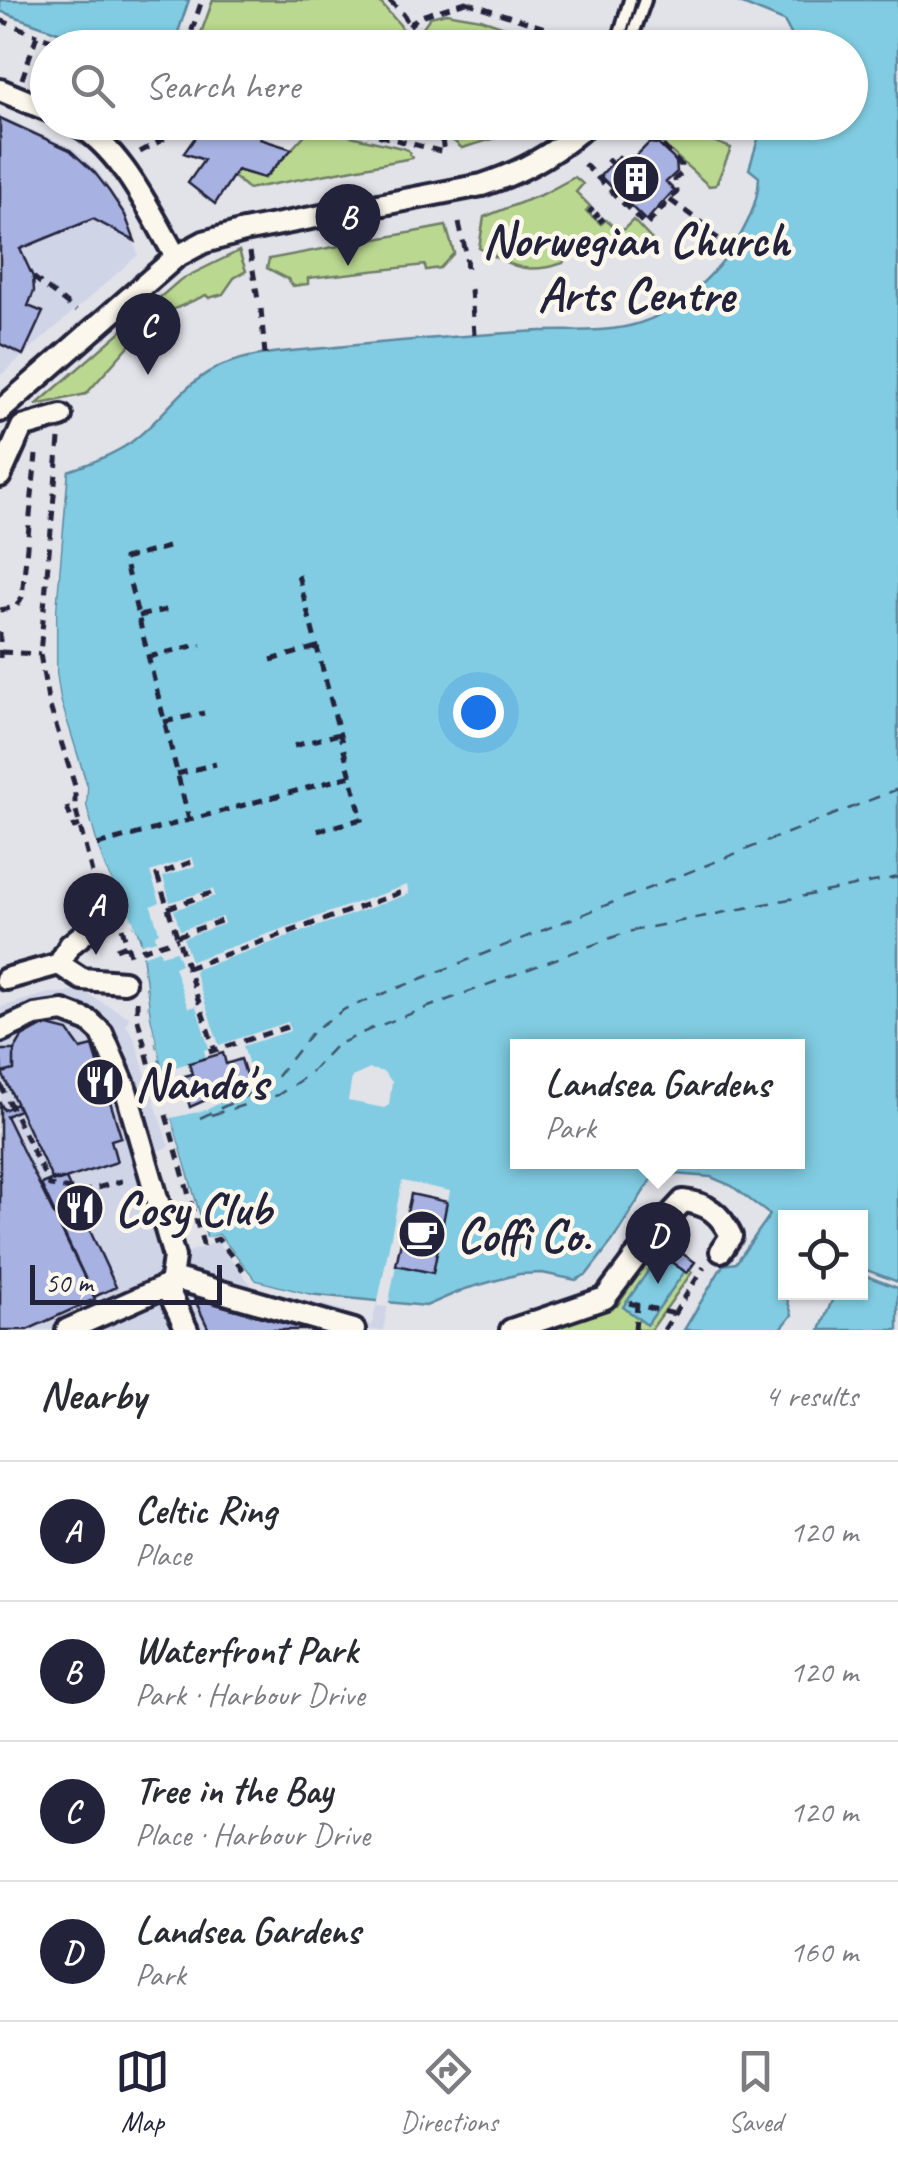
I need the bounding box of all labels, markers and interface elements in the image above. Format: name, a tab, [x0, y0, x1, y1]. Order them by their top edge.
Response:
search box	[30, 30, 868, 140]
icon: search	[65, 58, 120, 113]
text: Search here	[145, 62, 300, 109]
building icon: Norwegian Church Arts Centre	[610, 153, 662, 205]
pin: B	[316, 184, 380, 266]
place label: Norwegian Church Arts Centre	[482, 210, 791, 325]
pin: C	[116, 292, 180, 375]
your location	[453, 687, 504, 738]
pin: A	[64, 872, 128, 955]
popup	[510, 1039, 805, 1169]
place label: Nando's	[135, 1053, 271, 1113]
restaurant icon: Nando's	[74, 1056, 126, 1108]
text: Landsea Gardens	[545, 1060, 770, 1107]
text: Park	[545, 1107, 596, 1148]
place label: Cosy Club	[115, 1179, 275, 1239]
restaurant icon: Cosy Club	[54, 1182, 106, 1234]
pin: D	[626, 1202, 690, 1284]
place label: Coffi Co.	[457, 1205, 592, 1265]
cafe icon: Coffi Co.	[396, 1208, 448, 1260]
map controls	[778, 1210, 868, 1300]
button: locate	[778, 1210, 868, 1300]
scale bar	[30, 1260, 222, 1304]
text: 50 m	[45, 1265, 93, 1300]
text: Nearby	[40, 1369, 146, 1422]
text: 4 results	[764, 1375, 858, 1416]
text: Celtic Ring	[135, 1487, 276, 1534]
text: A	[64, 1511, 81, 1552]
text: 120 m	[789, 1511, 858, 1552]
text: Place	[135, 1534, 191, 1575]
text: Waterfront Park	[135, 1627, 357, 1674]
text: B	[64, 1651, 81, 1692]
text: 120 m	[789, 1651, 858, 1692]
text: Park · Harbour Drive	[135, 1674, 365, 1715]
text: Tree in the Bay	[135, 1767, 333, 1814]
text: C	[65, 1791, 80, 1832]
text: 120 m	[789, 1791, 858, 1832]
text: Place · Harbour Drive	[135, 1814, 370, 1855]
text: Landsea Gardens	[135, 1907, 360, 1954]
text: D	[63, 1931, 82, 1972]
text: 160 m	[789, 1931, 858, 1972]
text: Park	[135, 1954, 186, 1995]
tab: Map	[115, 2044, 170, 2139]
tab: Directions	[400, 2044, 498, 2139]
tab: Saved	[728, 2044, 783, 2139]

